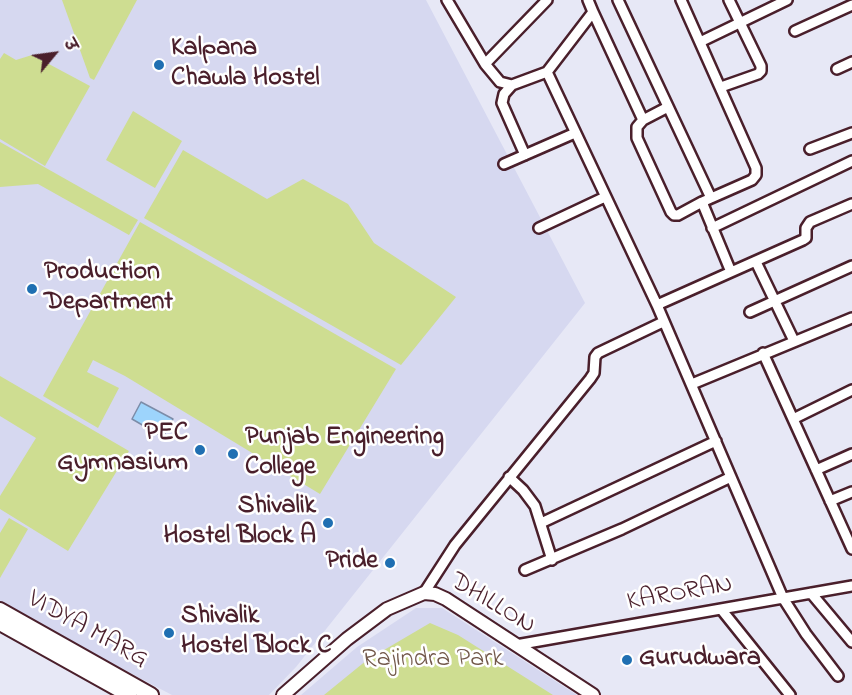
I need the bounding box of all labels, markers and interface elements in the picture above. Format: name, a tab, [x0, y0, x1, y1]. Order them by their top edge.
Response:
north arrow	[24, 24, 84, 84]
place label: Kalpana Chawla Hostel	[171, 34, 320, 96]
text: उ	[57, 35, 83, 56]
marker: Kalpana Chawla Hostel	[152, 58, 166, 72]
place label: Production Department	[44, 258, 173, 320]
marker: Production Department	[25, 282, 39, 296]
place label: PEC Gymnasium	[57, 419, 188, 480]
place label: Punjab Engineering College	[245, 423, 444, 484]
marker: PEC Gymnasium	[193, 443, 207, 457]
marker: Punjab Engineering College	[226, 447, 240, 461]
place label: Shivalik Hostel Block A	[164, 492, 316, 554]
marker: Shivalik Hostel Block A	[321, 516, 335, 530]
place label: Pride	[326, 547, 378, 579]
marker: Pride	[383, 556, 397, 570]
street label: DHILLON	[444, 567, 540, 643]
street label: KARORAN	[625, 570, 735, 620]
street label: VIDYA MARG	[21, 585, 153, 677]
place label: Shivalik Hostel Block C	[181, 602, 332, 664]
marker: Shivalik Hostel Block C	[162, 626, 176, 640]
place label: Gurudwara	[639, 644, 761, 676]
park label: Rajindra Park	[362, 645, 504, 677]
marker: Gurudwara	[620, 653, 634, 667]

